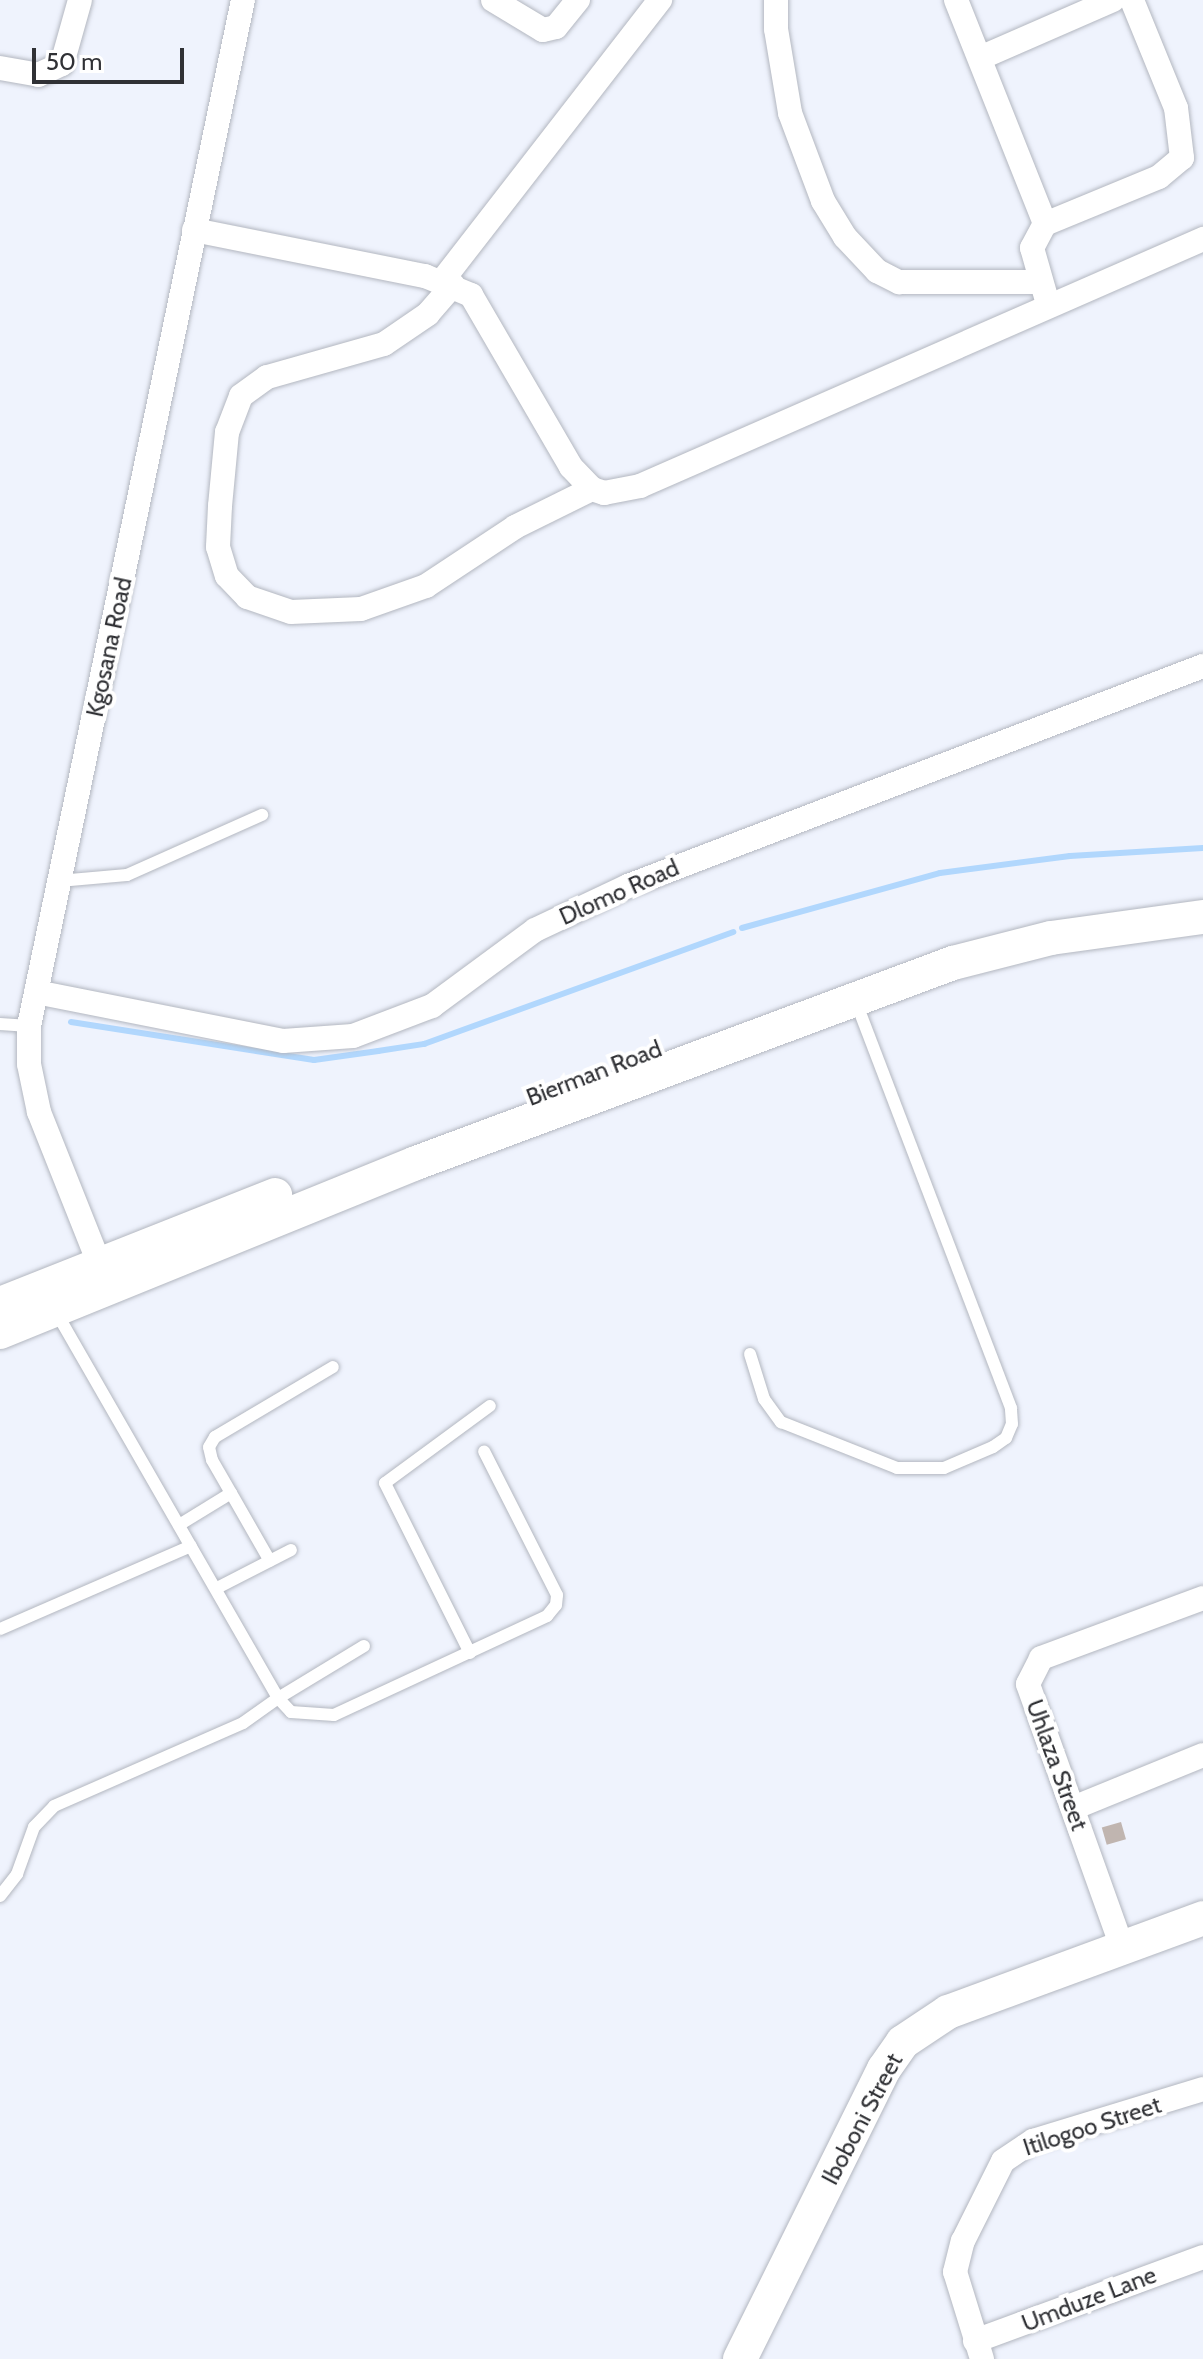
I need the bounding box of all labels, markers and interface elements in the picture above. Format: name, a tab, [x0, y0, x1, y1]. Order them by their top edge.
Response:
scale bar	[36, 32, 188, 82]
text: 50 m	[46, 47, 102, 76]
street label: Kgosana Road	[80, 574, 138, 720]
street label: Dlomo Road	[555, 853, 683, 931]
street label: Bierman Road	[522, 1034, 666, 1112]
street label: Uhlaza Street	[1020, 1696, 1094, 1834]
street label: Iboboni Street	[815, 2048, 909, 2190]
street label: Itilogoo Street	[1019, 2090, 1165, 2162]
street label: Umduze Lane	[1018, 2260, 1160, 2338]

